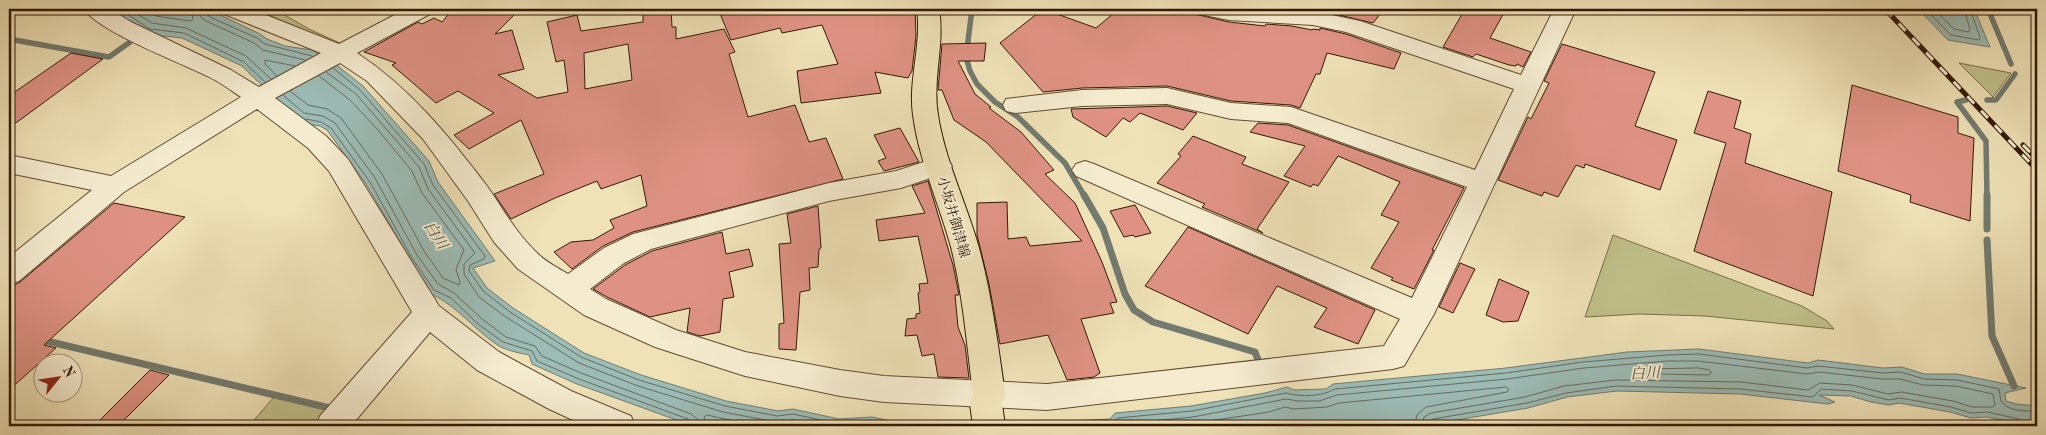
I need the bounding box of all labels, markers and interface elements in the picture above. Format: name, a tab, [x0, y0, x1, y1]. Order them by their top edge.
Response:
street label: 小坂井御津線	[935, 175, 972, 260]
water label: 白川	[420, 218, 452, 254]
north arrow	[32, 352, 82, 402]
text: N	[60, 364, 77, 380]
water label: 白川	[1630, 364, 1662, 383]

